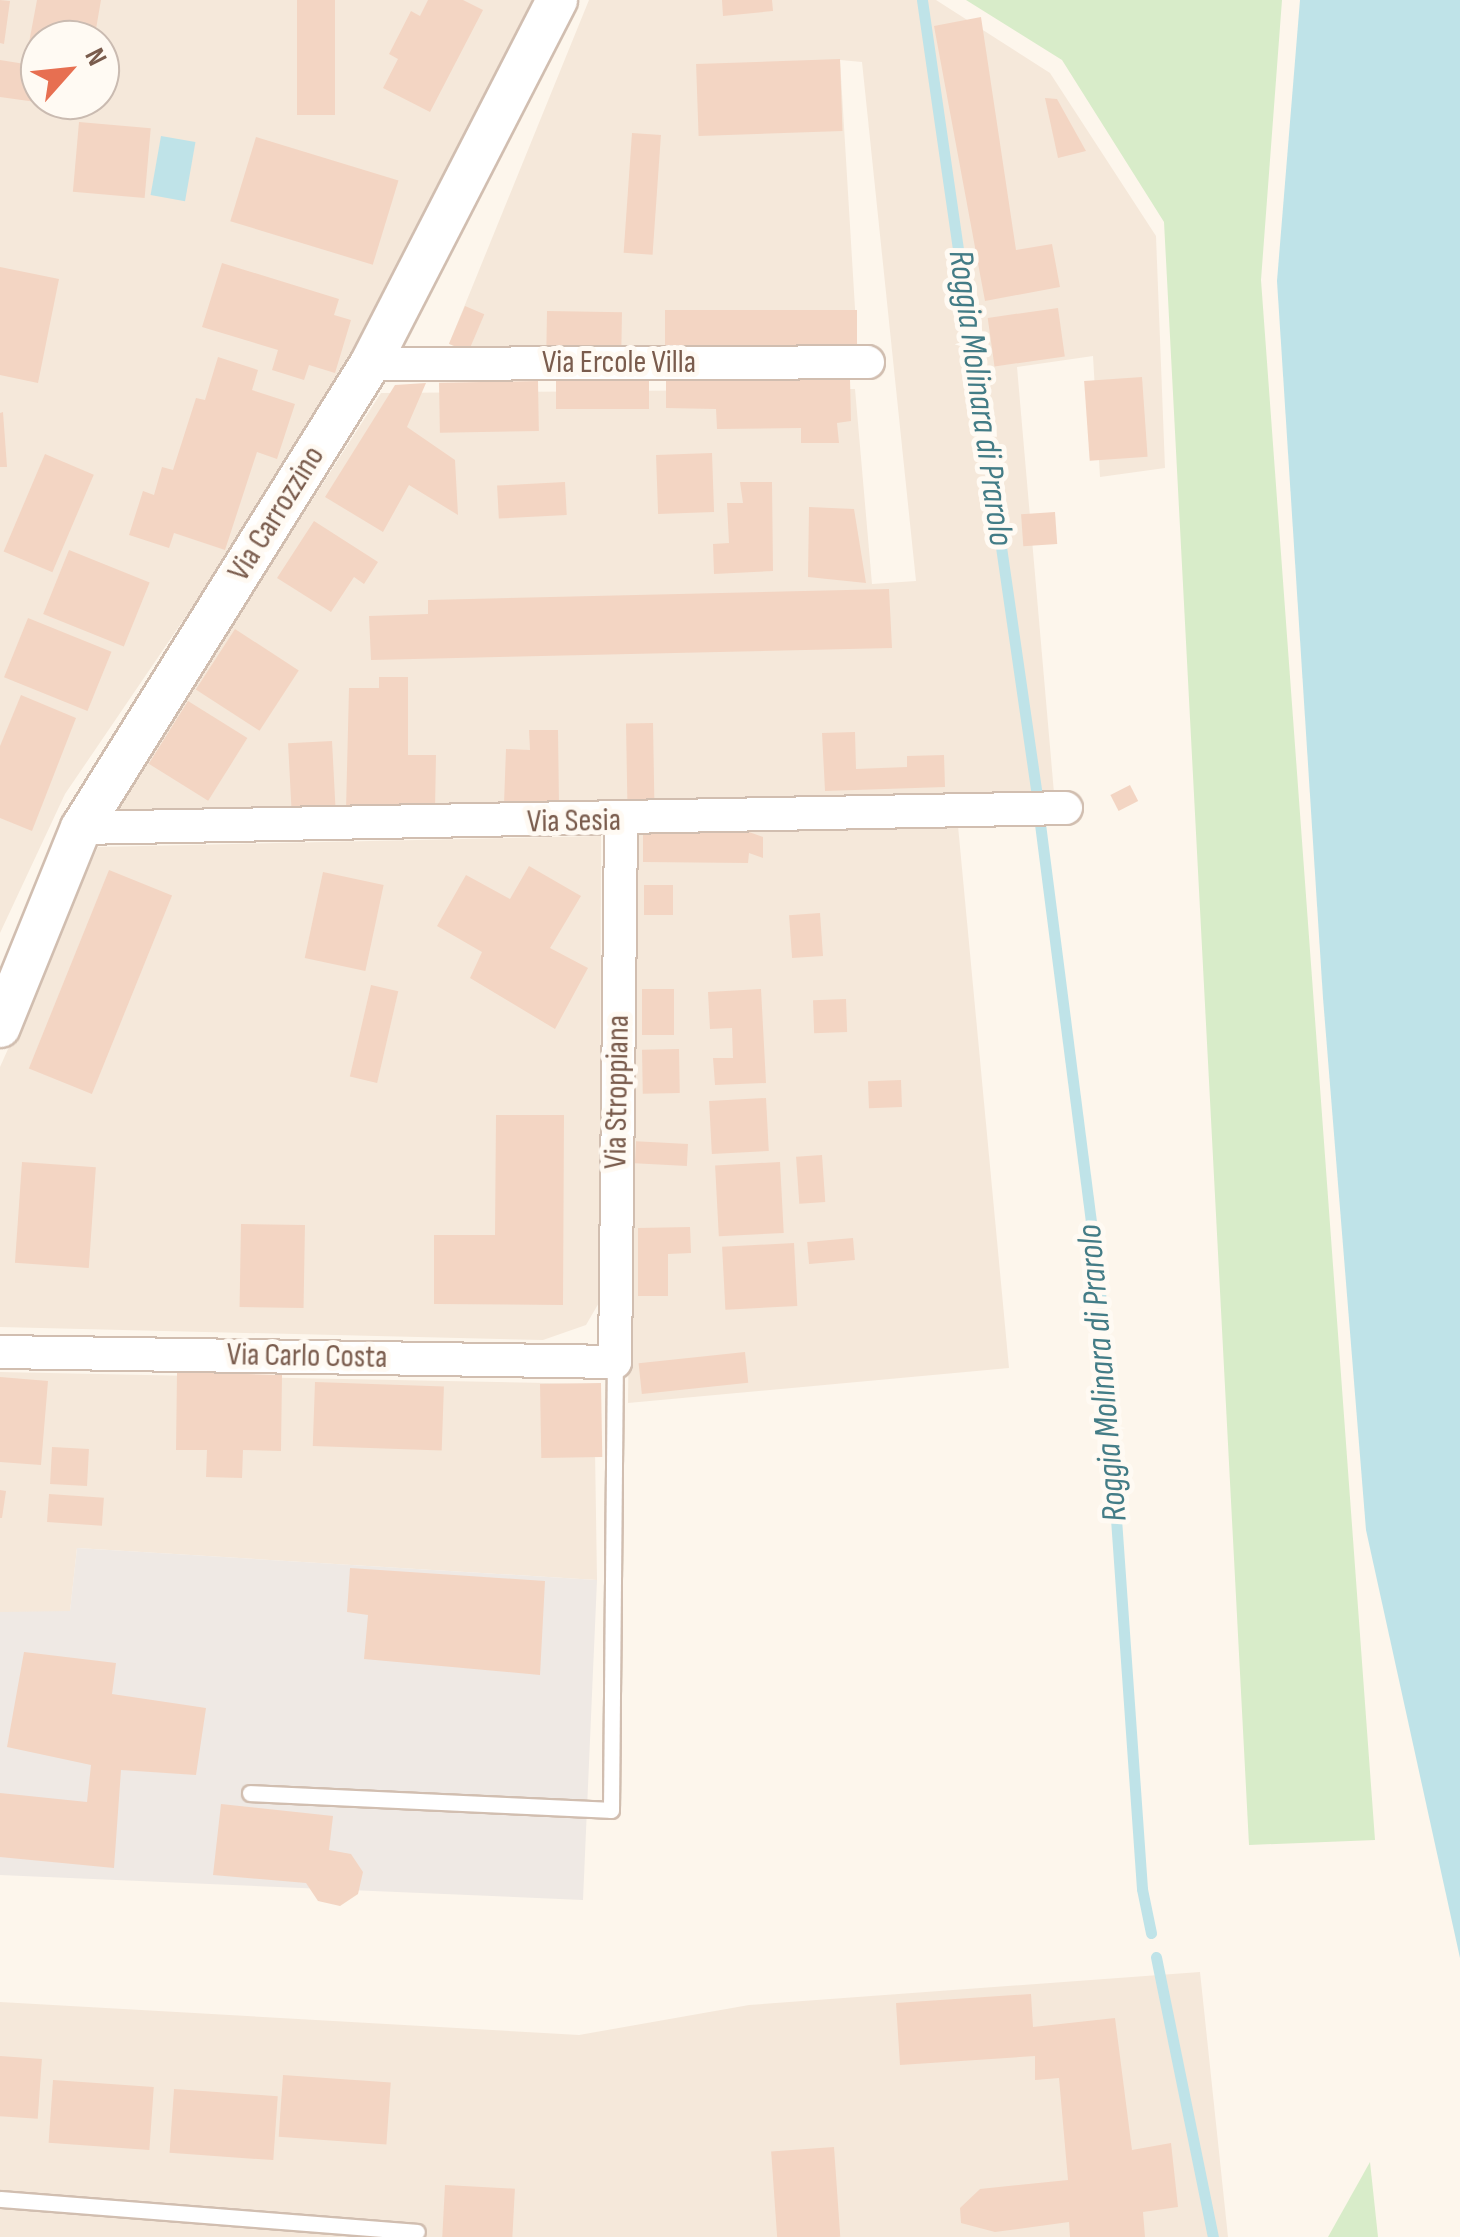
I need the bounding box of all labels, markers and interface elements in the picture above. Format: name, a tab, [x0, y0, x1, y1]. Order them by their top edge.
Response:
north arrow	[20, 20, 120, 120]
text: N	[77, 43, 113, 71]
water label: Roggia Molinara di Prarolo	[938, 247, 1022, 549]
street label: Via Ercole Villa	[542, 344, 696, 382]
street label: Via Carrozzino	[220, 439, 334, 589]
street label: Via Sesia	[527, 802, 621, 842]
street label: Via Stroppiana	[597, 1015, 639, 1169]
water label: Roggia Molinara di Prarolo	[1069, 1223, 1137, 1523]
street label: Via Carlo Costa	[226, 1336, 388, 1378]

